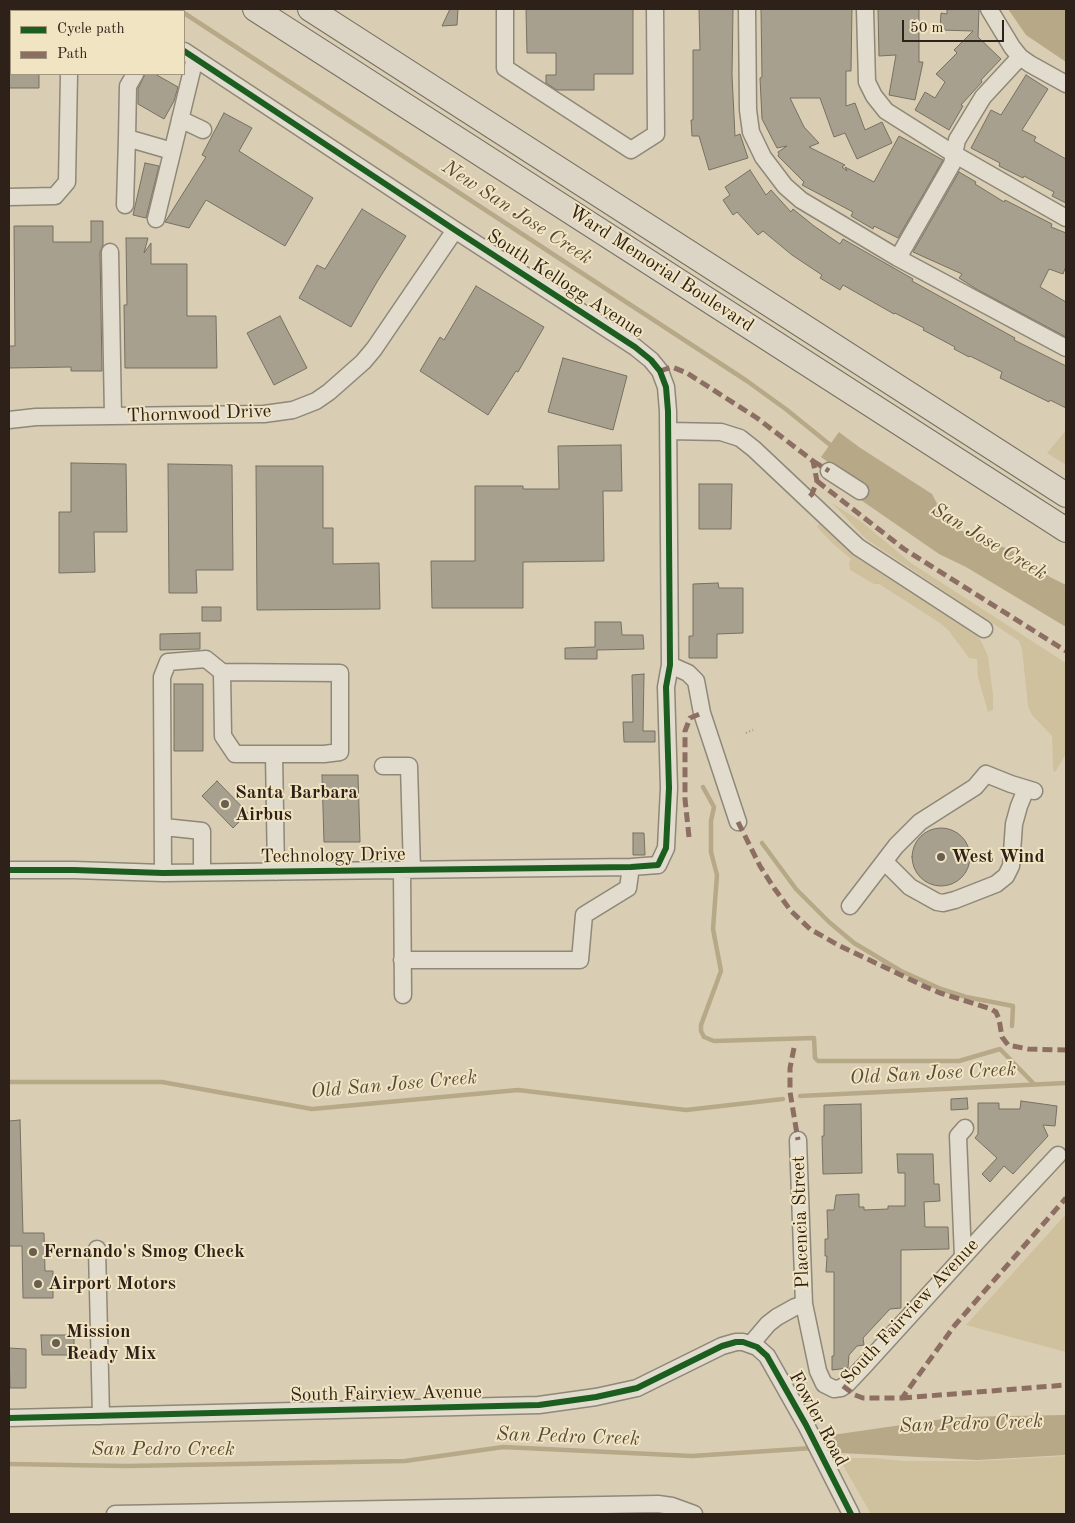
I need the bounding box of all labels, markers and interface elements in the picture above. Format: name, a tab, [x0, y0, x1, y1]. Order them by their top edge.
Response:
legend	[10, 10, 185, 75]
scale bar	[905, 10, 1008, 42]
text: 50 m	[910, 21, 944, 36]
text: Cycle path	[57, 22, 125, 37]
text: Path	[57, 47, 87, 62]
water label: New San Jose Creek	[437, 155, 597, 271]
street label: Ward Memorial Boulevard	[564, 201, 758, 337]
street label: South Kellogg Avenue	[482, 225, 648, 343]
street label: Thornwood Drive	[126, 400, 272, 428]
water label: San Jose Creek	[927, 498, 1051, 586]
place label: Santa Barbara Airbus	[235, 782, 358, 826]
marker: Santa Barbara Airbus	[219, 798, 231, 810]
street label: Technology Drive	[260, 843, 406, 869]
place label: West Wind	[951, 846, 1045, 868]
marker: West Wind	[935, 851, 947, 863]
water label: Old San Jose Creek	[849, 1058, 1017, 1090]
water label: Old San Jose Creek	[310, 1066, 478, 1104]
street label: Placencia Street	[787, 1155, 815, 1289]
street label: South Fairview Avenue	[836, 1234, 984, 1390]
place label: Fernando's Smog Check	[43, 1241, 245, 1263]
marker: Fernando's Smog Check	[27, 1246, 39, 1258]
place label: Airport Motors	[48, 1273, 176, 1295]
marker: Airport Motors	[32, 1278, 44, 1290]
place label: Mission Ready Mix	[66, 1321, 156, 1365]
marker: Mission Ready Mix	[50, 1337, 62, 1349]
street label: Fowler Road	[783, 1367, 853, 1471]
street label: South Fairview Avenue	[290, 1381, 482, 1407]
water label: San Pedro Creek	[899, 1410, 1043, 1438]
water label: San Pedro Creek	[496, 1423, 640, 1451]
water label: San Pedro Creek	[91, 1438, 235, 1462]

